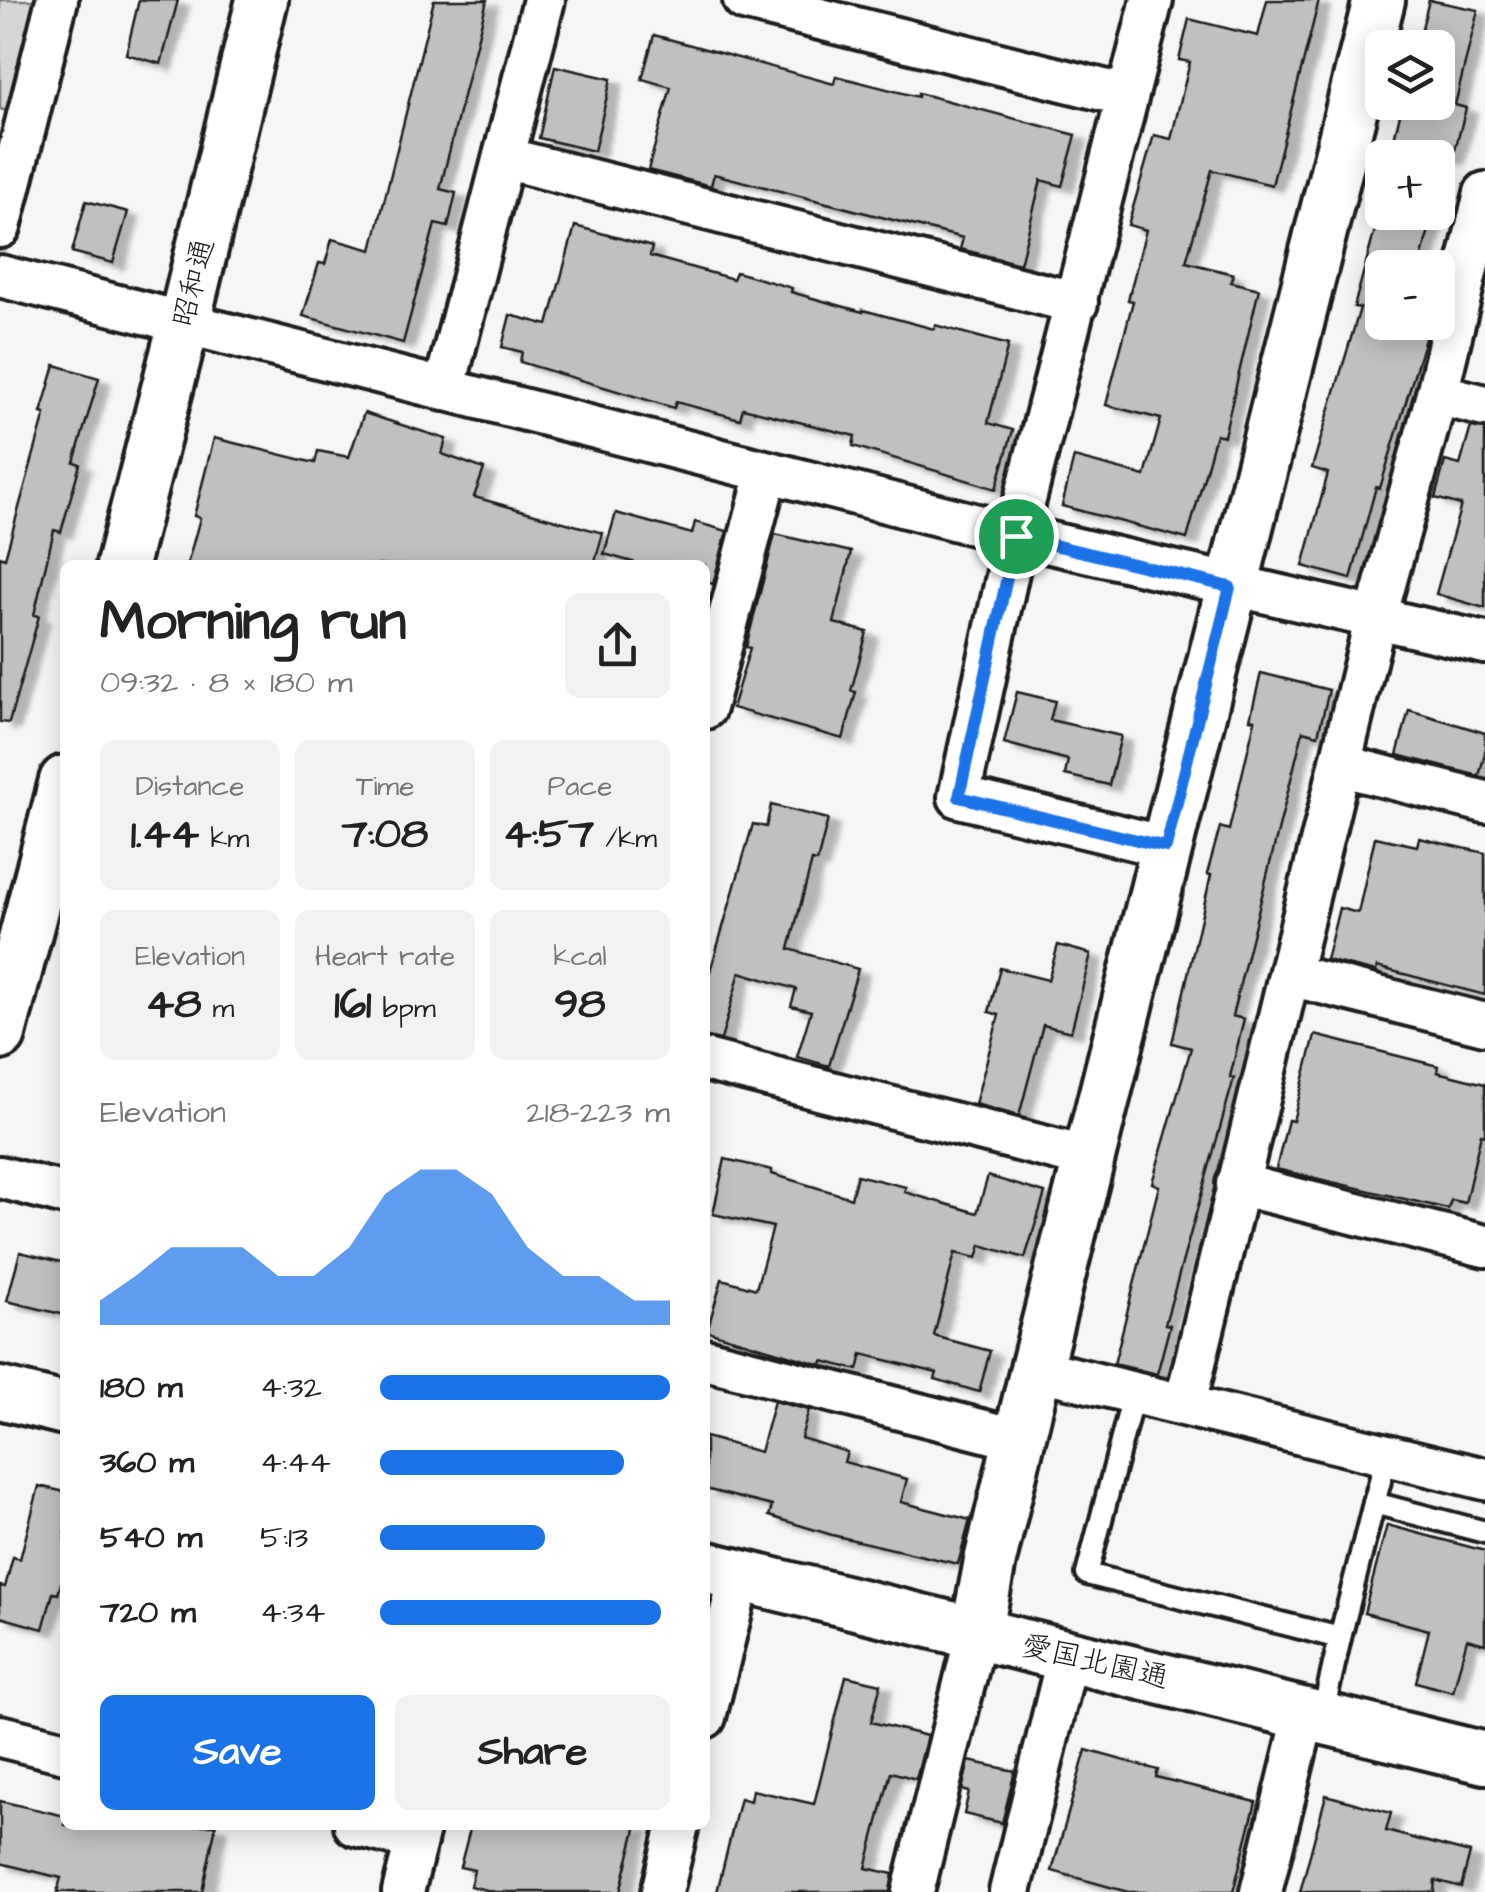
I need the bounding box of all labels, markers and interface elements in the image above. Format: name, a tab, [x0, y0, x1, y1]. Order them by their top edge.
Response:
map controls	[1365, 30, 1455, 340]
button: layers	[1365, 30, 1455, 120]
button: +	[1365, 140, 1455, 230]
street label: 昭和通	[163, 234, 225, 332]
button: −	[1365, 250, 1455, 340]
pin	[974, 494, 1059, 579]
icon: arrive	[989, 509, 1044, 564]
text: Morning run	[100, 584, 406, 660]
button: share	[565, 593, 670, 698]
text: 09:32 · 8 × 180 m	[100, 660, 353, 705]
text: Distance	[136, 767, 244, 806]
text: Time	[356, 767, 414, 806]
text: Pace	[548, 767, 612, 806]
text: 1.44	[131, 806, 199, 864]
text: 7:08	[342, 806, 428, 864]
text: 4:57	[503, 806, 594, 864]
text: km	[199, 819, 249, 858]
text: /km	[594, 819, 657, 858]
text: Elevation	[135, 937, 245, 976]
text: Heart rate	[315, 937, 455, 976]
text: kcal	[553, 937, 607, 976]
text: 48	[146, 976, 201, 1034]
text: 161	[334, 976, 371, 1034]
text: 98	[554, 976, 606, 1034]
text: m	[201, 989, 234, 1028]
text: bpm	[371, 989, 436, 1028]
text: Elevation	[100, 1090, 226, 1135]
text: 218–223 m	[526, 1090, 670, 1135]
text: 180 m	[100, 1365, 183, 1410]
text: 4:32	[260, 1365, 322, 1410]
text: 360 m	[100, 1440, 194, 1485]
text: 4:44	[260, 1440, 331, 1485]
text: 540 m	[100, 1515, 202, 1560]
text: 5:13	[260, 1515, 308, 1560]
text: 720 m	[100, 1590, 196, 1635]
text: 4:34	[260, 1590, 325, 1635]
street label: 愛国北園通	[1017, 1625, 1173, 1699]
button: Save	[100, 1695, 375, 1810]
button: Share	[395, 1695, 670, 1810]

